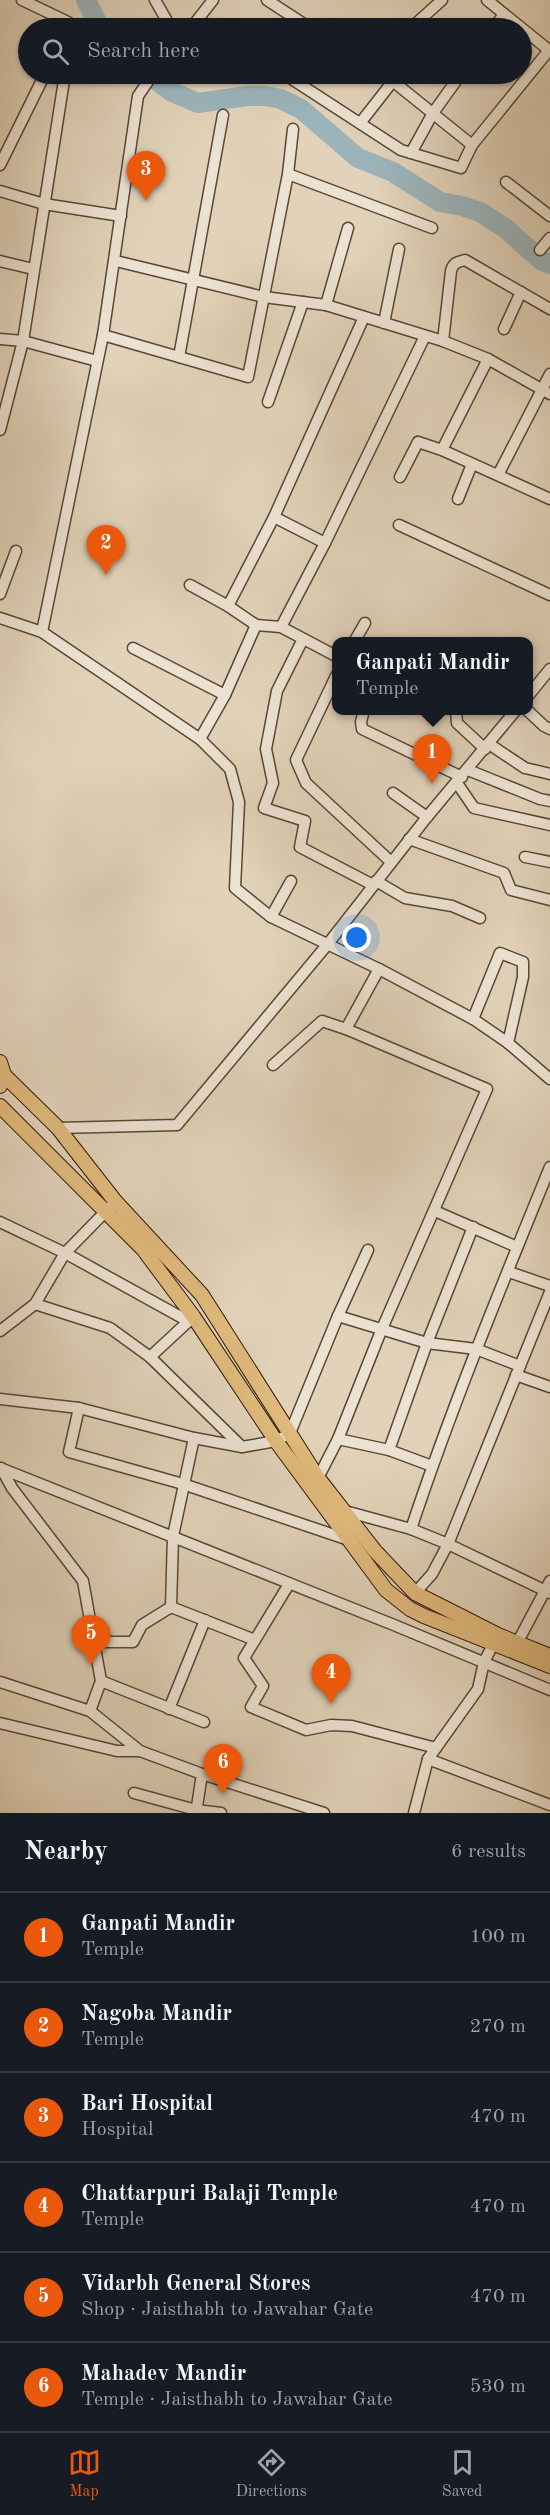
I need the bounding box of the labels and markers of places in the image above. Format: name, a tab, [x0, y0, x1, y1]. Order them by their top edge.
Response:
pin: 3	[126, 152, 166, 201]
pin: 2	[86, 526, 126, 575]
pin: 1	[412, 734, 452, 784]
pin: 5	[72, 1616, 110, 1665]
pin: 4	[312, 1654, 350, 1704]
pin: 6	[204, 1744, 242, 1794]

